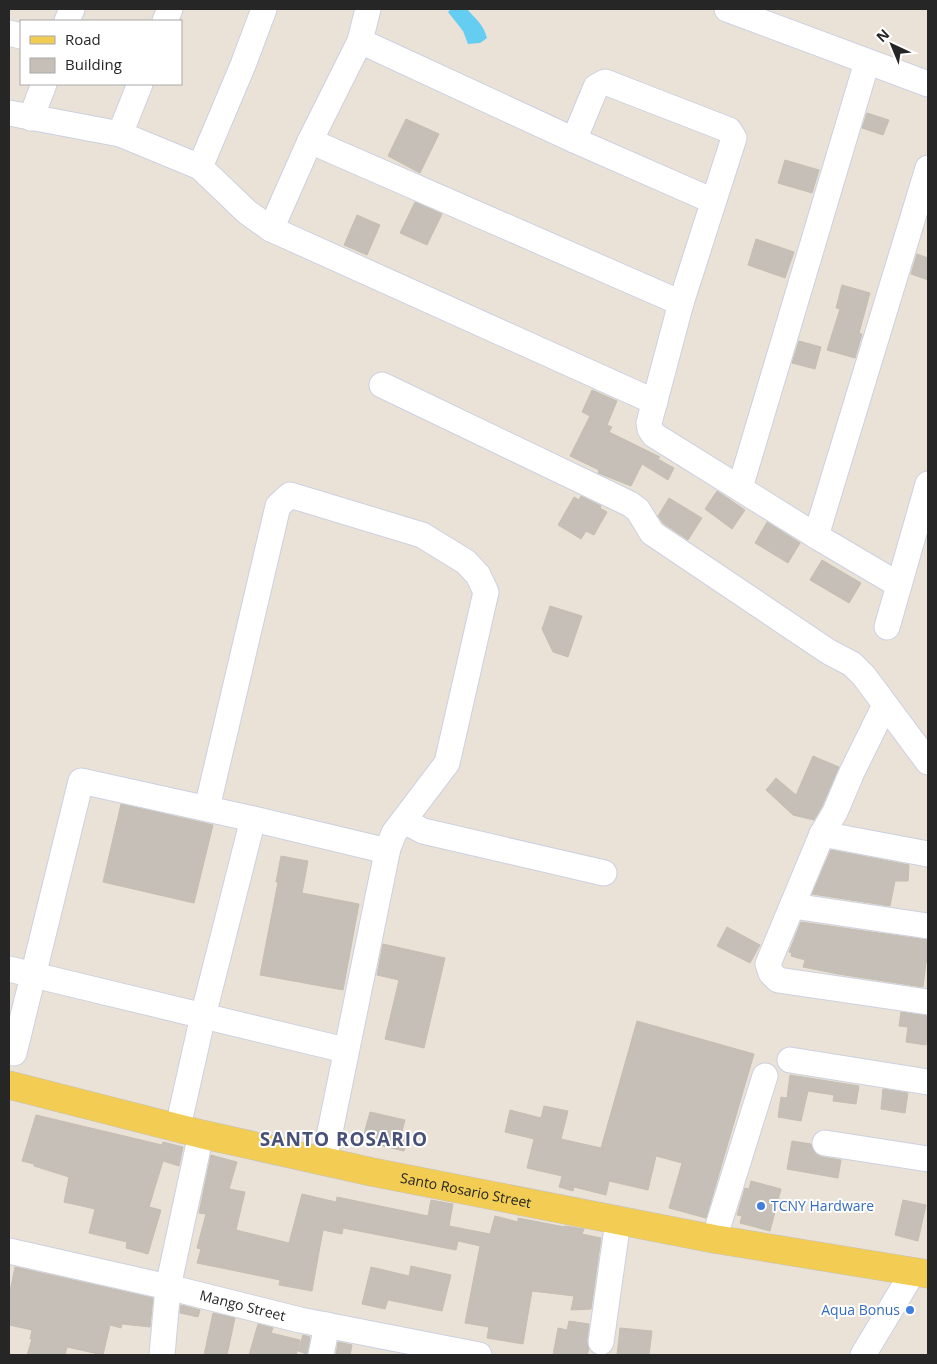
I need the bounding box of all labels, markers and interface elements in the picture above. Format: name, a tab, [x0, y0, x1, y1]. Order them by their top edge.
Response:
legend	[20, 20, 182, 85]
north arrow	[867, 20, 917, 70]
text: N	[872, 24, 893, 46]
text: Road	[65, 29, 101, 49]
text: Building	[65, 54, 122, 74]
district label: SANTO ROSARIO	[260, 1126, 428, 1152]
street label: Santo Rosario Street	[399, 1168, 533, 1212]
place label: TCNY Hardware	[771, 1196, 874, 1215]
marker: TCNY Hardware	[755, 1200, 767, 1212]
street label: Mango Street	[198, 1285, 288, 1325]
place label: Aqua Bonus	[821, 1300, 900, 1319]
marker: Aqua Bonus	[904, 1304, 916, 1316]

